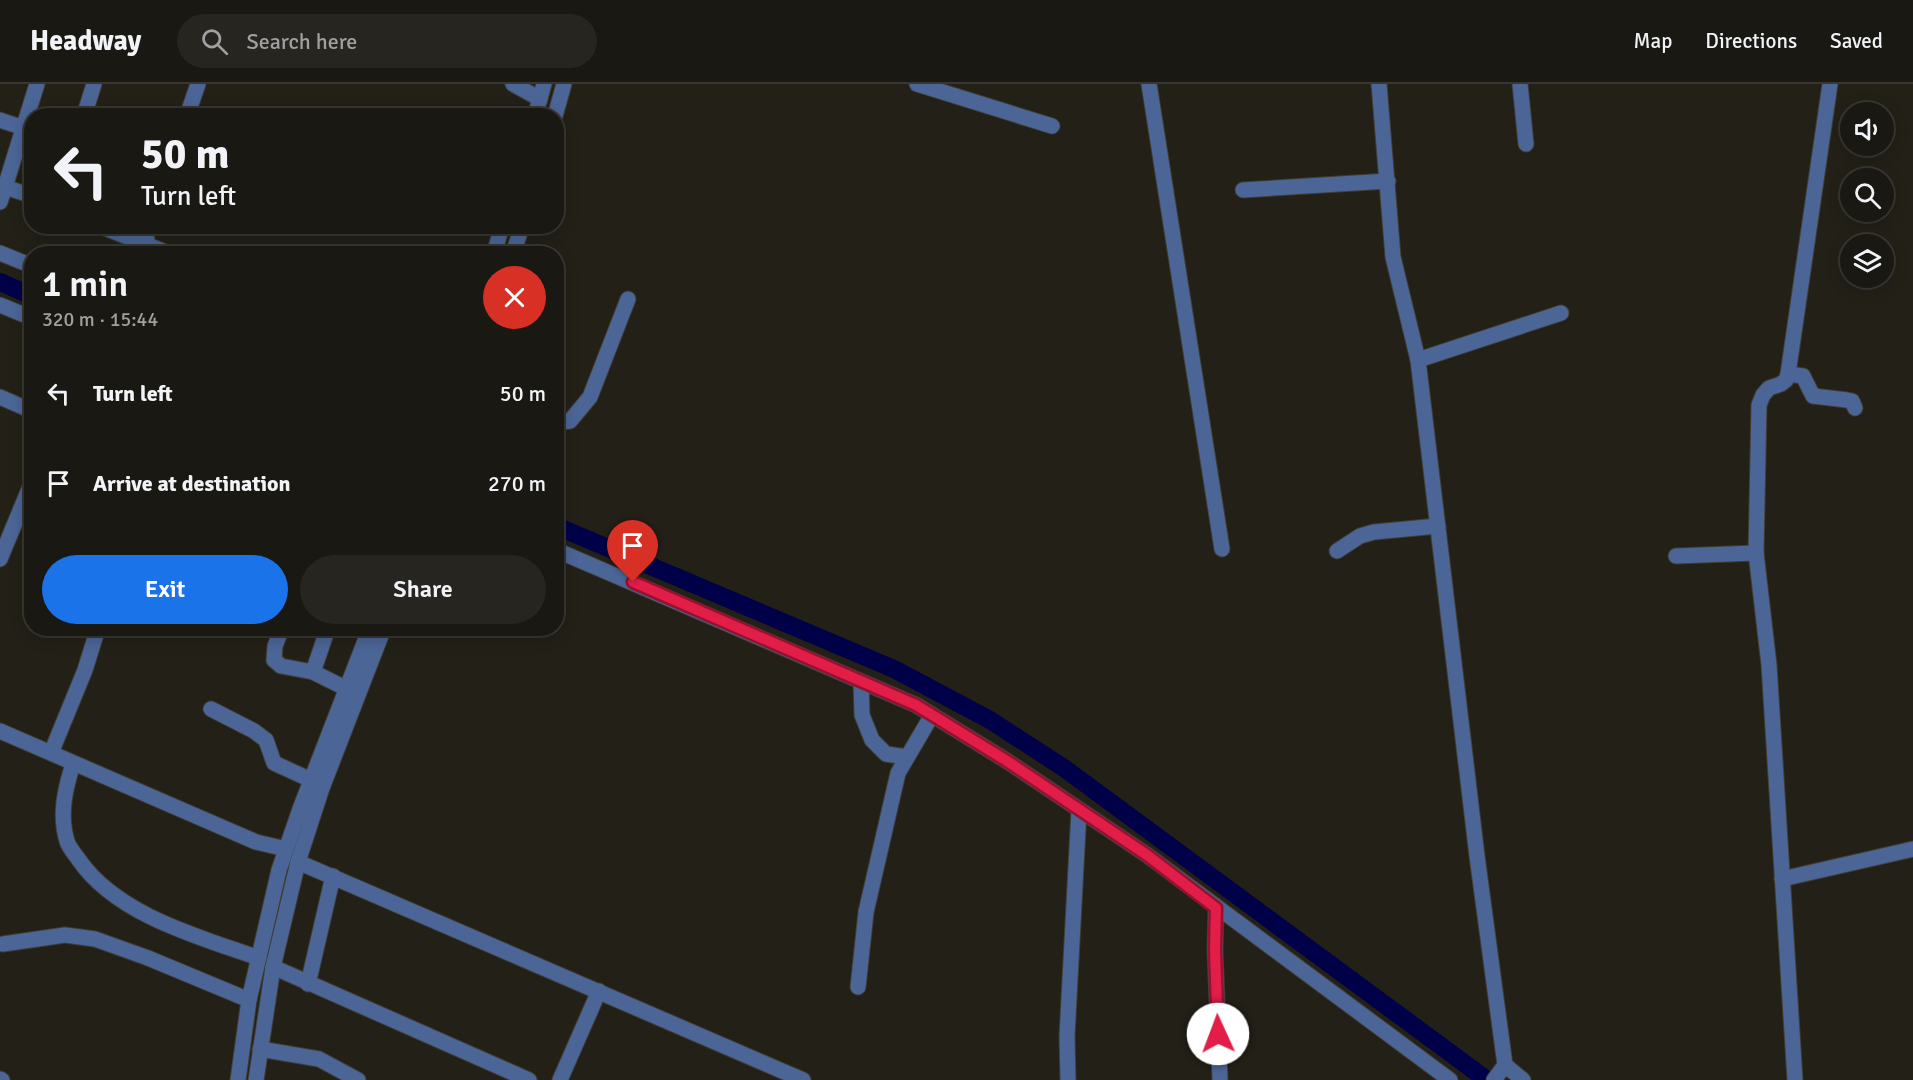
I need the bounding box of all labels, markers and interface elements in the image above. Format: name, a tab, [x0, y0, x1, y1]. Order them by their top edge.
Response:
search box	[177, 14, 597, 68]
text: Headway	[30, 24, 141, 58]
icon: search	[198, 25, 231, 58]
text: Search here	[246, 28, 357, 55]
text: Map	[1634, 28, 1672, 54]
text: Directions	[1705, 28, 1797, 54]
text: Saved	[1830, 28, 1883, 54]
map controls	[1840, 102, 1894, 288]
button: sound	[1840, 102, 1894, 156]
text: 50 m	[141, 129, 230, 180]
icon: left	[42, 132, 120, 210]
button: search	[1840, 168, 1894, 222]
text: Turn left	[141, 180, 236, 213]
button: layers	[1840, 234, 1894, 288]
text: 1 min	[42, 262, 128, 307]
button: close	[483, 266, 546, 329]
text: 320 m · 15:44	[42, 307, 158, 332]
icon: left	[42, 377, 75, 410]
text: Turn left	[93, 380, 173, 407]
text: 50 m	[500, 380, 546, 407]
icon: arrive	[42, 467, 75, 500]
text: Arrive at destination	[93, 470, 290, 497]
text: 270 m	[488, 470, 546, 497]
pin	[607, 520, 658, 582]
icon: arrive	[616, 529, 649, 562]
button: Exit	[42, 555, 288, 624]
button: Share	[300, 555, 546, 624]
position arrow	[1186, 1002, 1250, 1066]

